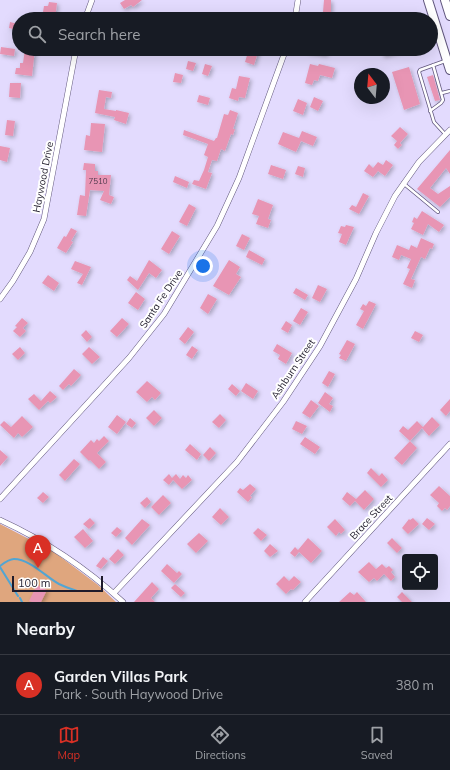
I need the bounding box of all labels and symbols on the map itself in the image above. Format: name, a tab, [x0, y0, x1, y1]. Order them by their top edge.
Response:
north arrow	[354, 68, 390, 104]
street label: Haywood Drive	[30, 140, 56, 214]
house number: 7510	[88, 176, 108, 186]
your location	[193, 256, 213, 276]
street label: Santa Fe Drive	[137, 267, 185, 331]
street label: Ashburn Street	[268, 336, 318, 402]
street label: Brace Street	[347, 491, 396, 542]
pin: A	[25, 535, 51, 568]
scale bar	[12, 574, 103, 593]

